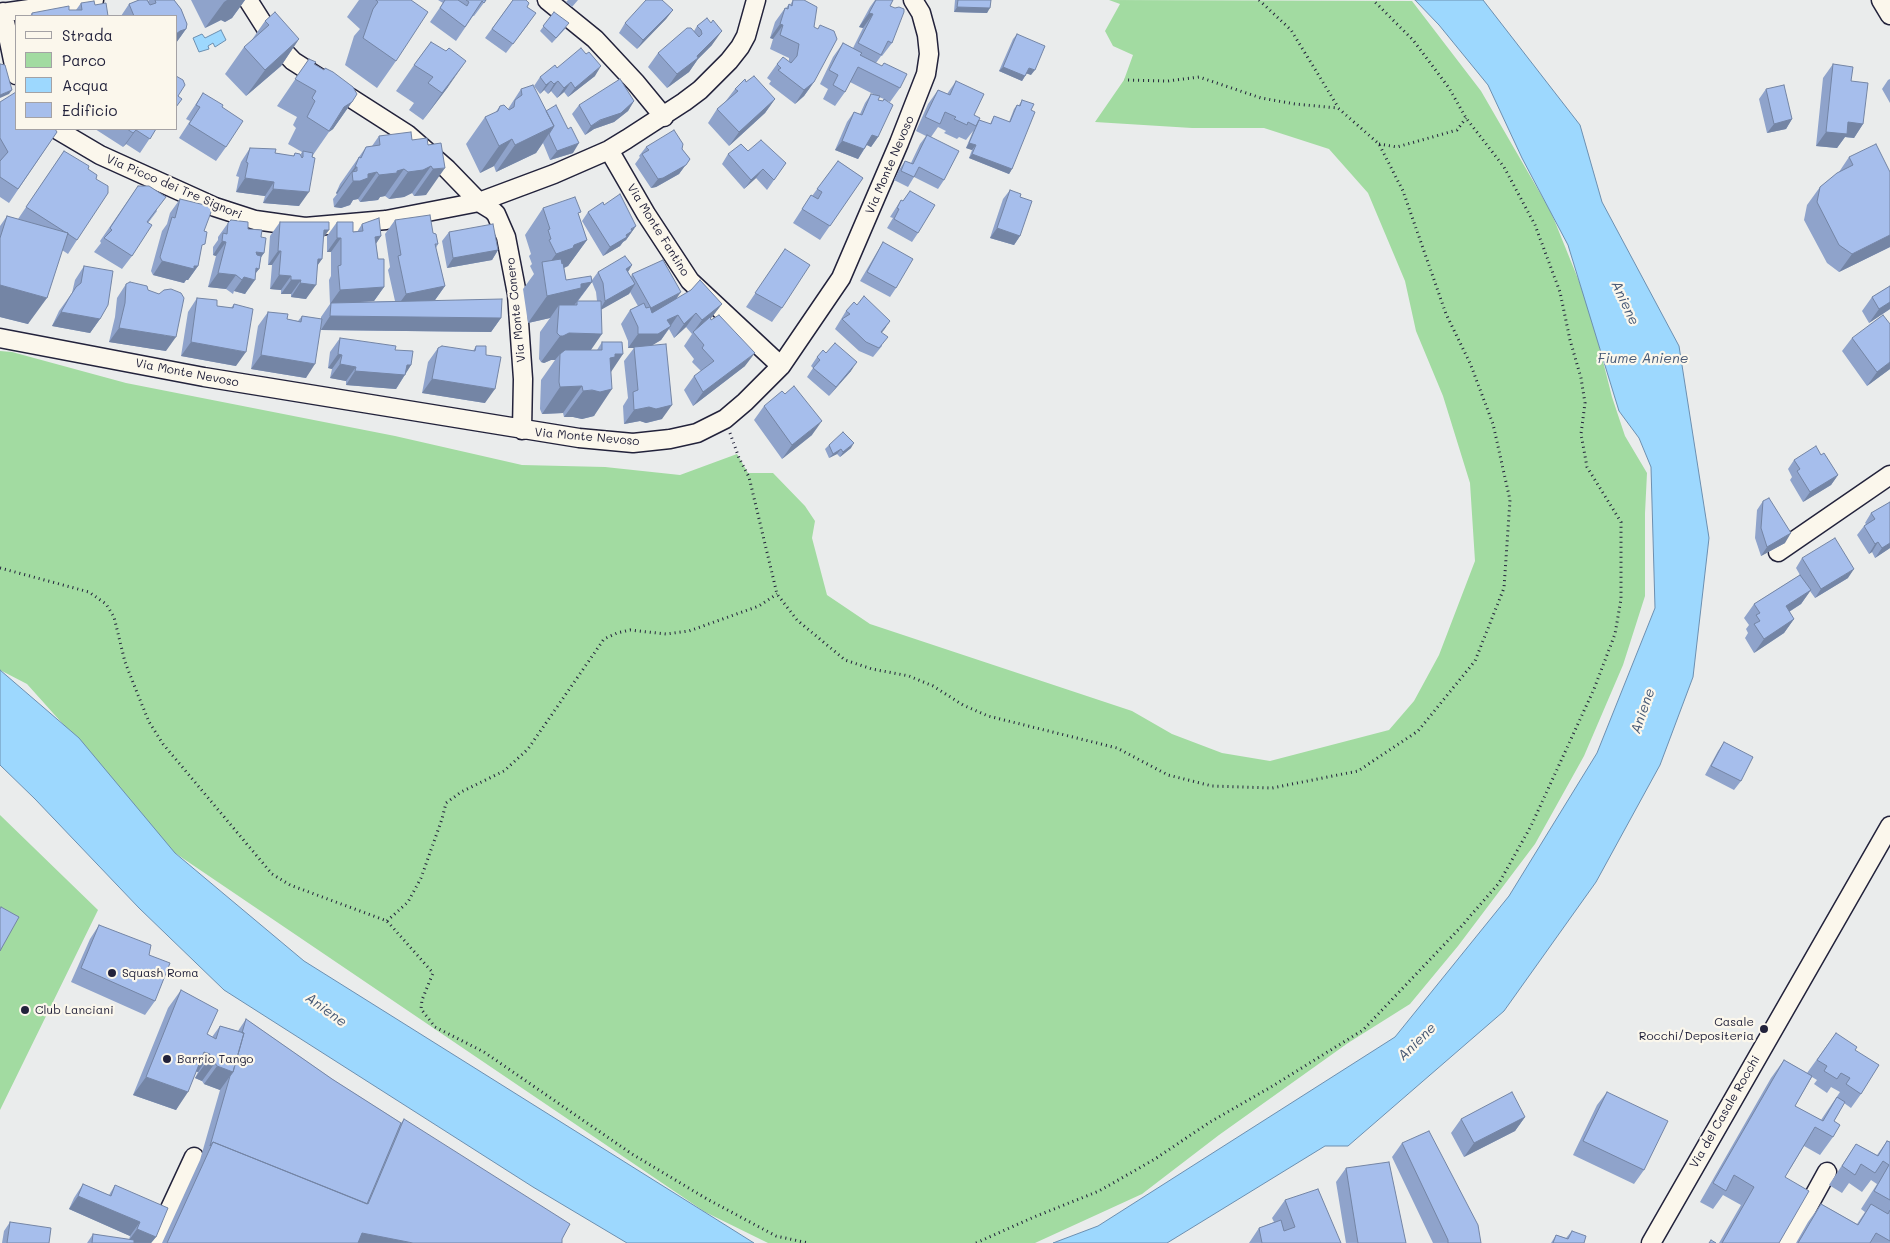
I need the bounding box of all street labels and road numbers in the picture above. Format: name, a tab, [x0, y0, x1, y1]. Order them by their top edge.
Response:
street label: Via Monte Nevoso	[863, 114, 917, 216]
street label: Via Picco dei Tre Signori	[104, 152, 244, 222]
street label: Via Monte Fantino	[624, 181, 692, 279]
street label: Via Monte Conero	[503, 257, 529, 363]
street label: Via Monte Nevoso	[134, 356, 240, 390]
street label: Via Monte Nevoso	[534, 425, 640, 449]
street label: Via del Casale Rocchi	[1687, 1053, 1763, 1171]

